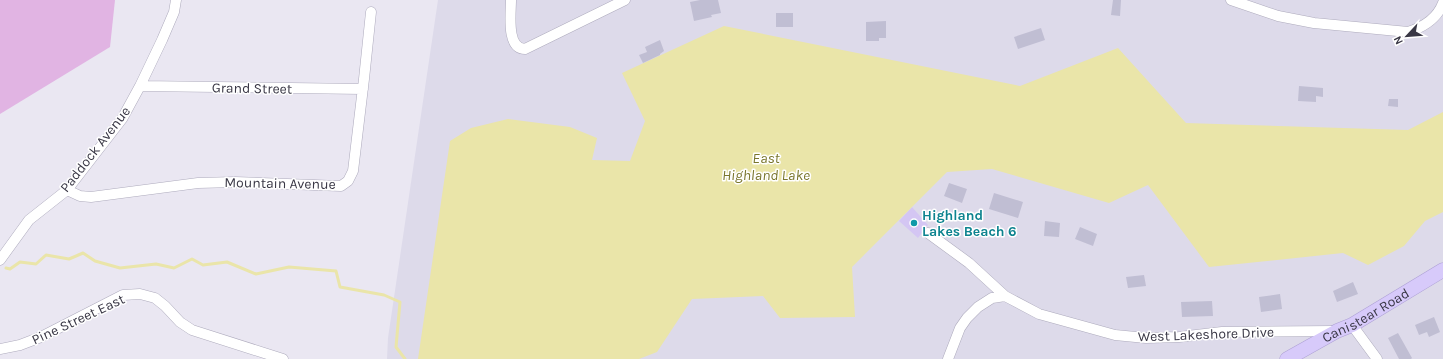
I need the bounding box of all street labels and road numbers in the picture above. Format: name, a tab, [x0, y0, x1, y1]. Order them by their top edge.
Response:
street label: Grand Street	[212, 79, 292, 98]
street label: Paddock Avenue	[57, 103, 134, 196]
street label: Mountain Avenue	[224, 174, 336, 193]
street label: Canistear Road	[1319, 284, 1412, 347]
street label: Pine Street East	[29, 290, 128, 348]
street label: West Lakeshore Drive	[1138, 324, 1274, 345]

